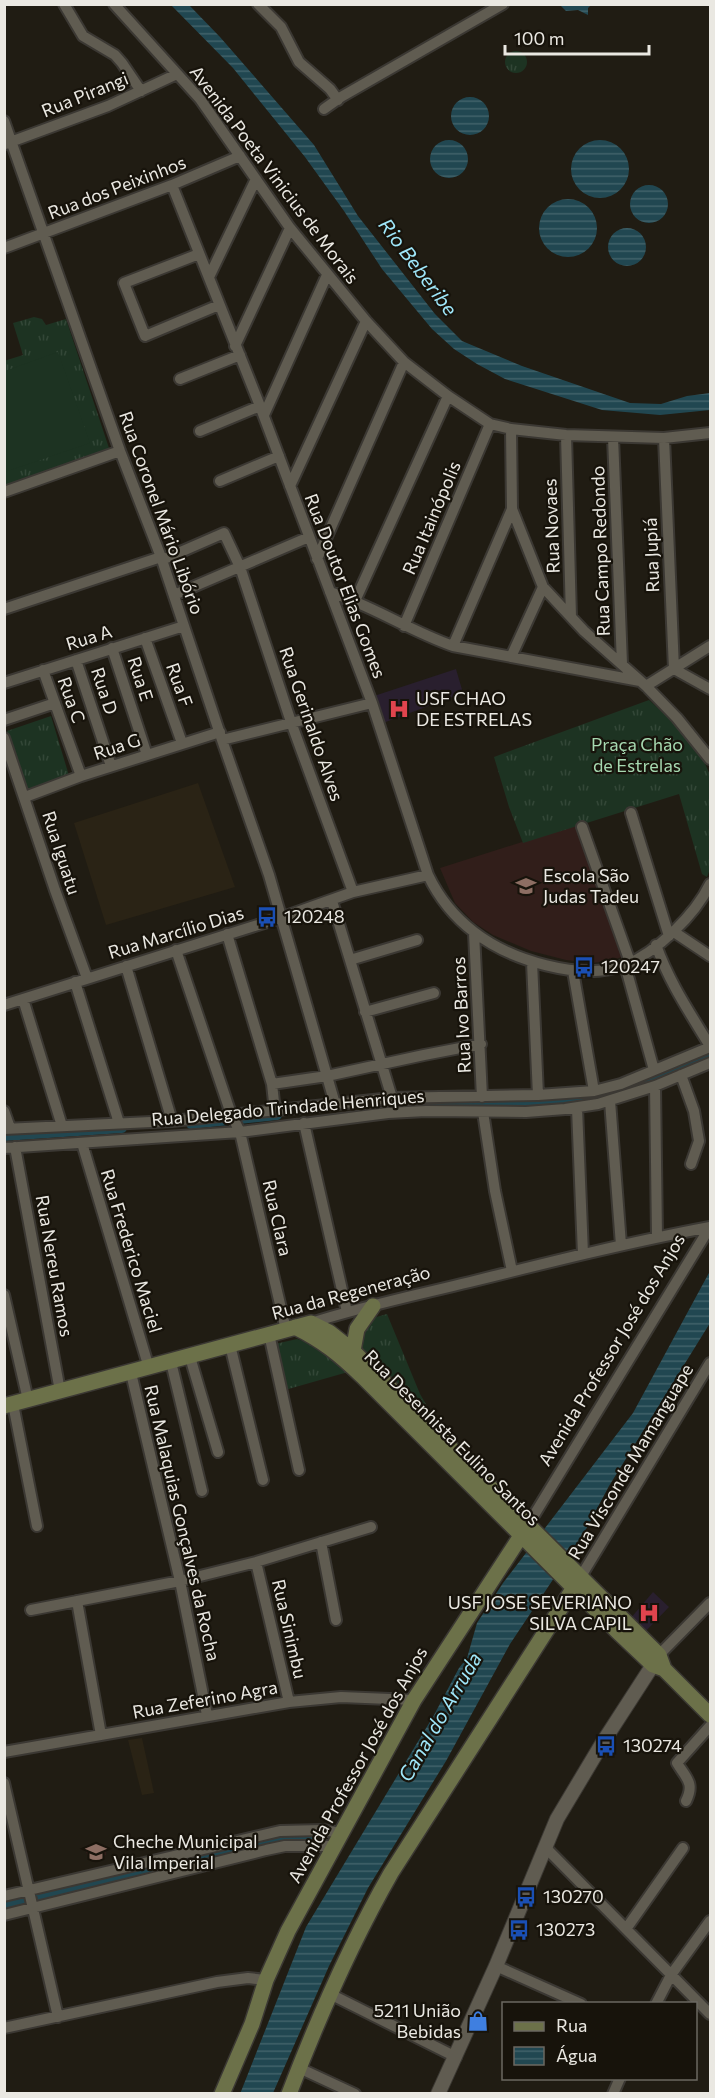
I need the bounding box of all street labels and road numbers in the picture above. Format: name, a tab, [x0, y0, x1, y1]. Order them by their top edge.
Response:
street label: Avenida Poeta Vinicius de Morais	[186, 61, 364, 288]
street label: Rua Pirangi	[38, 67, 131, 121]
street label: Rua dos Peixinhos	[44, 151, 189, 224]
street label: Rua Coronel Mário Libório	[115, 408, 209, 617]
street label: Rua Itainópolis	[397, 458, 465, 578]
street label: Rua Campo Redondo	[586, 465, 614, 637]
street label: Rua Novaes	[538, 478, 564, 574]
street label: Rua Doutor Elias Gomes	[301, 490, 391, 681]
street label: Rua Jupiá	[639, 517, 663, 593]
street label: Rua A	[63, 620, 115, 654]
street label: Rua Gerinaldo Alves	[275, 644, 349, 804]
street label: Rua E	[123, 654, 158, 704]
street label: Rua F	[162, 660, 198, 710]
street label: Rua D	[87, 664, 123, 717]
street label: Rua C	[54, 674, 90, 726]
street label: Rua G	[90, 728, 143, 764]
street label: Rua Iguatu	[38, 808, 86, 897]
street label: Rua Marcílio Dias	[105, 901, 246, 963]
street label: Rua Ivo Barros	[447, 956, 475, 1074]
street label: Rua Delegado Trindade Henriques	[150, 1084, 425, 1130]
street label: Rua Frederico Maciel	[97, 1166, 167, 1335]
street label: Rua Clara	[259, 1177, 297, 1258]
street label: Rua Nereu Ramos	[32, 1193, 78, 1339]
street label: Avenida Professor José dos Anjos	[533, 1230, 689, 1469]
street label: Rua da Regeneração	[269, 1260, 433, 1324]
street label: Rua Desenhista Eulino Santos	[360, 1345, 545, 1530]
street label: Rua Visconde Mamanguape	[563, 1360, 697, 1563]
street label: Rua Malaquias Gonçalves da Rocha	[140, 1382, 226, 1663]
street label: Rua Sinimbu	[268, 1577, 312, 1681]
street label: Avenida Professor José dos Anjos	[283, 1643, 431, 1886]
street label: Rua Zeferino Agra	[131, 1675, 279, 1723]

